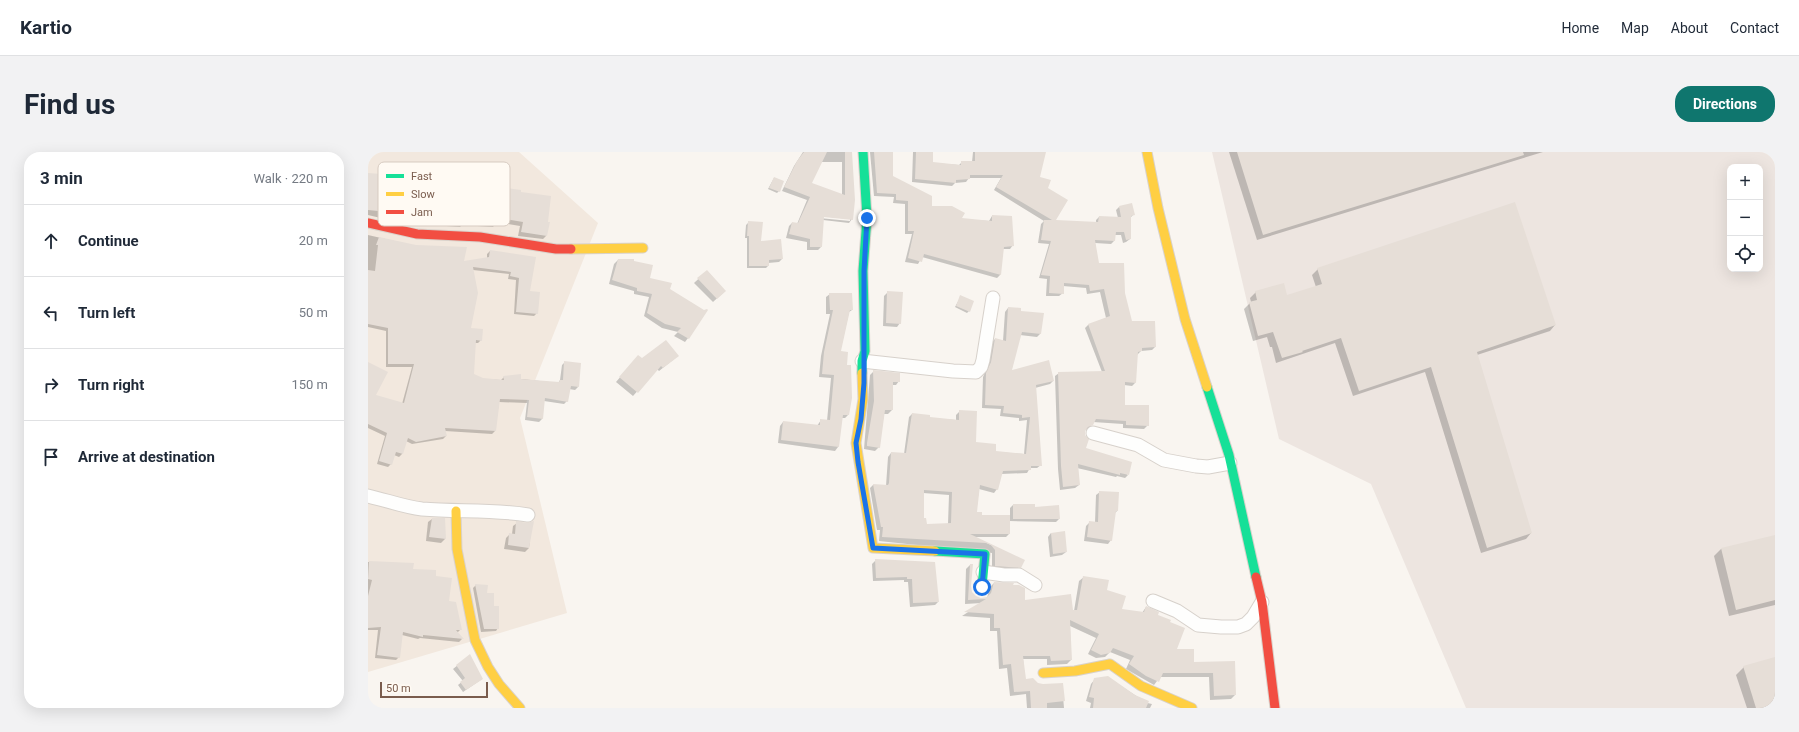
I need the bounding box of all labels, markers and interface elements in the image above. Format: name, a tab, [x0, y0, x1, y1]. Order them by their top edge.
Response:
text: Kartio	[20, 16, 72, 39]
text: Home	[1561, 20, 1599, 36]
text: Map	[1621, 20, 1649, 36]
text: About	[1671, 20, 1708, 36]
text: Contact	[1730, 20, 1779, 36]
button: Directions	[1675, 86, 1775, 122]
text: Find us	[24, 88, 115, 121]
legend	[378, 162, 510, 226]
map controls	[1727, 164, 1763, 272]
button: +	[1727, 164, 1763, 200]
text: 3 min	[40, 168, 83, 188]
text: Fast	[411, 170, 433, 183]
text: Walk · 220 m	[253, 171, 328, 186]
text: Slow	[411, 188, 435, 201]
button: −	[1727, 200, 1763, 236]
text: Jam	[411, 206, 433, 219]
route end	[858, 209, 876, 227]
icon: ahead	[40, 230, 62, 252]
text: Continue	[78, 232, 139, 250]
text: 20 m	[299, 233, 328, 248]
button: locate	[1727, 236, 1763, 272]
icon: left	[40, 302, 62, 324]
text: Turn left	[78, 304, 135, 322]
text: 50 m	[299, 305, 328, 320]
icon: right	[40, 374, 62, 396]
text: Turn right	[78, 376, 144, 394]
text: 150 m	[291, 377, 328, 392]
icon: arrive	[40, 446, 62, 468]
text: Arrive at destination	[78, 448, 215, 466]
route start	[973, 578, 991, 596]
scale bar	[380, 680, 488, 699]
text: 50 m	[386, 682, 411, 695]

